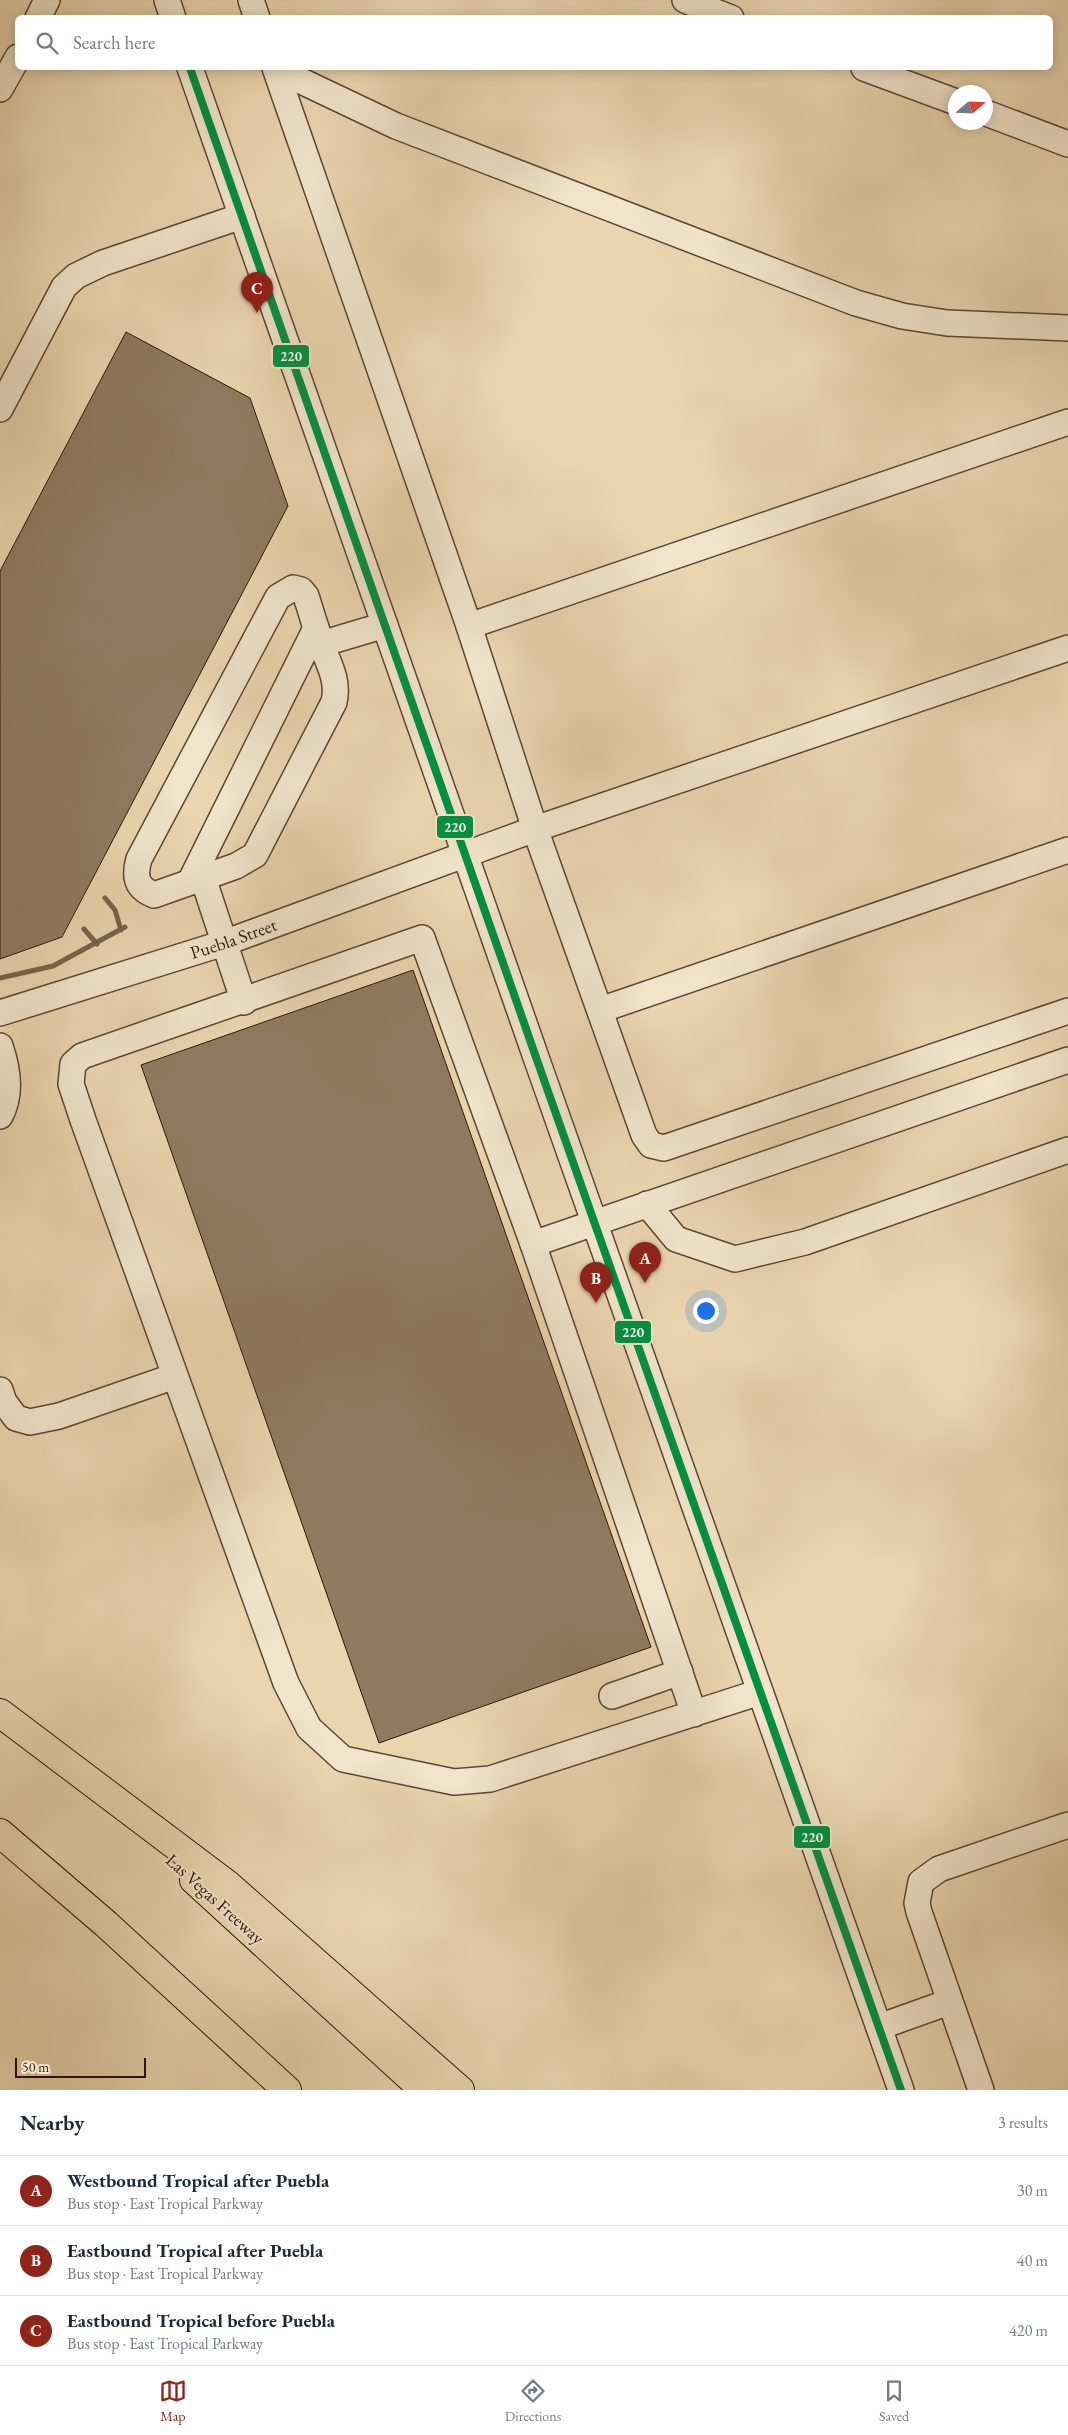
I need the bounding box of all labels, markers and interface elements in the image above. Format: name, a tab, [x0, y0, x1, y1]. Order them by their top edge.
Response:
search box	[15, 15, 1053, 70]
icon: search	[33, 29, 61, 57]
text: Search here	[73, 30, 155, 55]
north arrow	[948, 85, 993, 130]
pin: C	[241, 272, 273, 313]
line badge: 220	[272, 344, 310, 368]
text: 220	[280, 347, 303, 365]
line badge: 220	[436, 815, 474, 839]
text: 220	[444, 818, 467, 836]
street label: Puebla Street	[187, 913, 280, 964]
pin: A	[629, 1242, 661, 1283]
pin: B	[580, 1262, 612, 1303]
your location	[693, 1298, 719, 1324]
line badge: 220	[614, 1320, 652, 1344]
text: 220	[622, 1323, 645, 1341]
line badge: 220	[793, 1825, 831, 1849]
text: 220	[801, 1828, 824, 1846]
street label: Las Vegas Freeway	[161, 1848, 270, 1949]
scale bar	[15, 2055, 146, 2078]
text: 50 m	[22, 2058, 49, 2076]
text: Nearby	[20, 2109, 84, 2136]
text: 3 results	[998, 2112, 1048, 2133]
text: Westbound Tropical after Puebla	[67, 2168, 329, 2193]
text: A	[30, 2180, 42, 2201]
text: 30 m	[1017, 2180, 1048, 2201]
text: Bus stop · East Tropical Parkway	[67, 2193, 263, 2214]
text: Eastbound Tropical after Puebla	[67, 2238, 323, 2263]
text: B	[31, 2250, 41, 2271]
text: 40 m	[1017, 2250, 1048, 2271]
text: Bus stop · East Tropical Parkway	[67, 2263, 263, 2284]
text: Eastbound Tropical before Puebla	[67, 2308, 335, 2333]
text: C	[30, 2320, 42, 2341]
text: 420 m	[1009, 2320, 1048, 2341]
text: Bus stop · East Tropical Parkway	[67, 2333, 263, 2354]
tab: Map	[159, 2377, 187, 2425]
tab: Directions	[505, 2377, 561, 2425]
tab: Saved	[879, 2377, 909, 2425]

